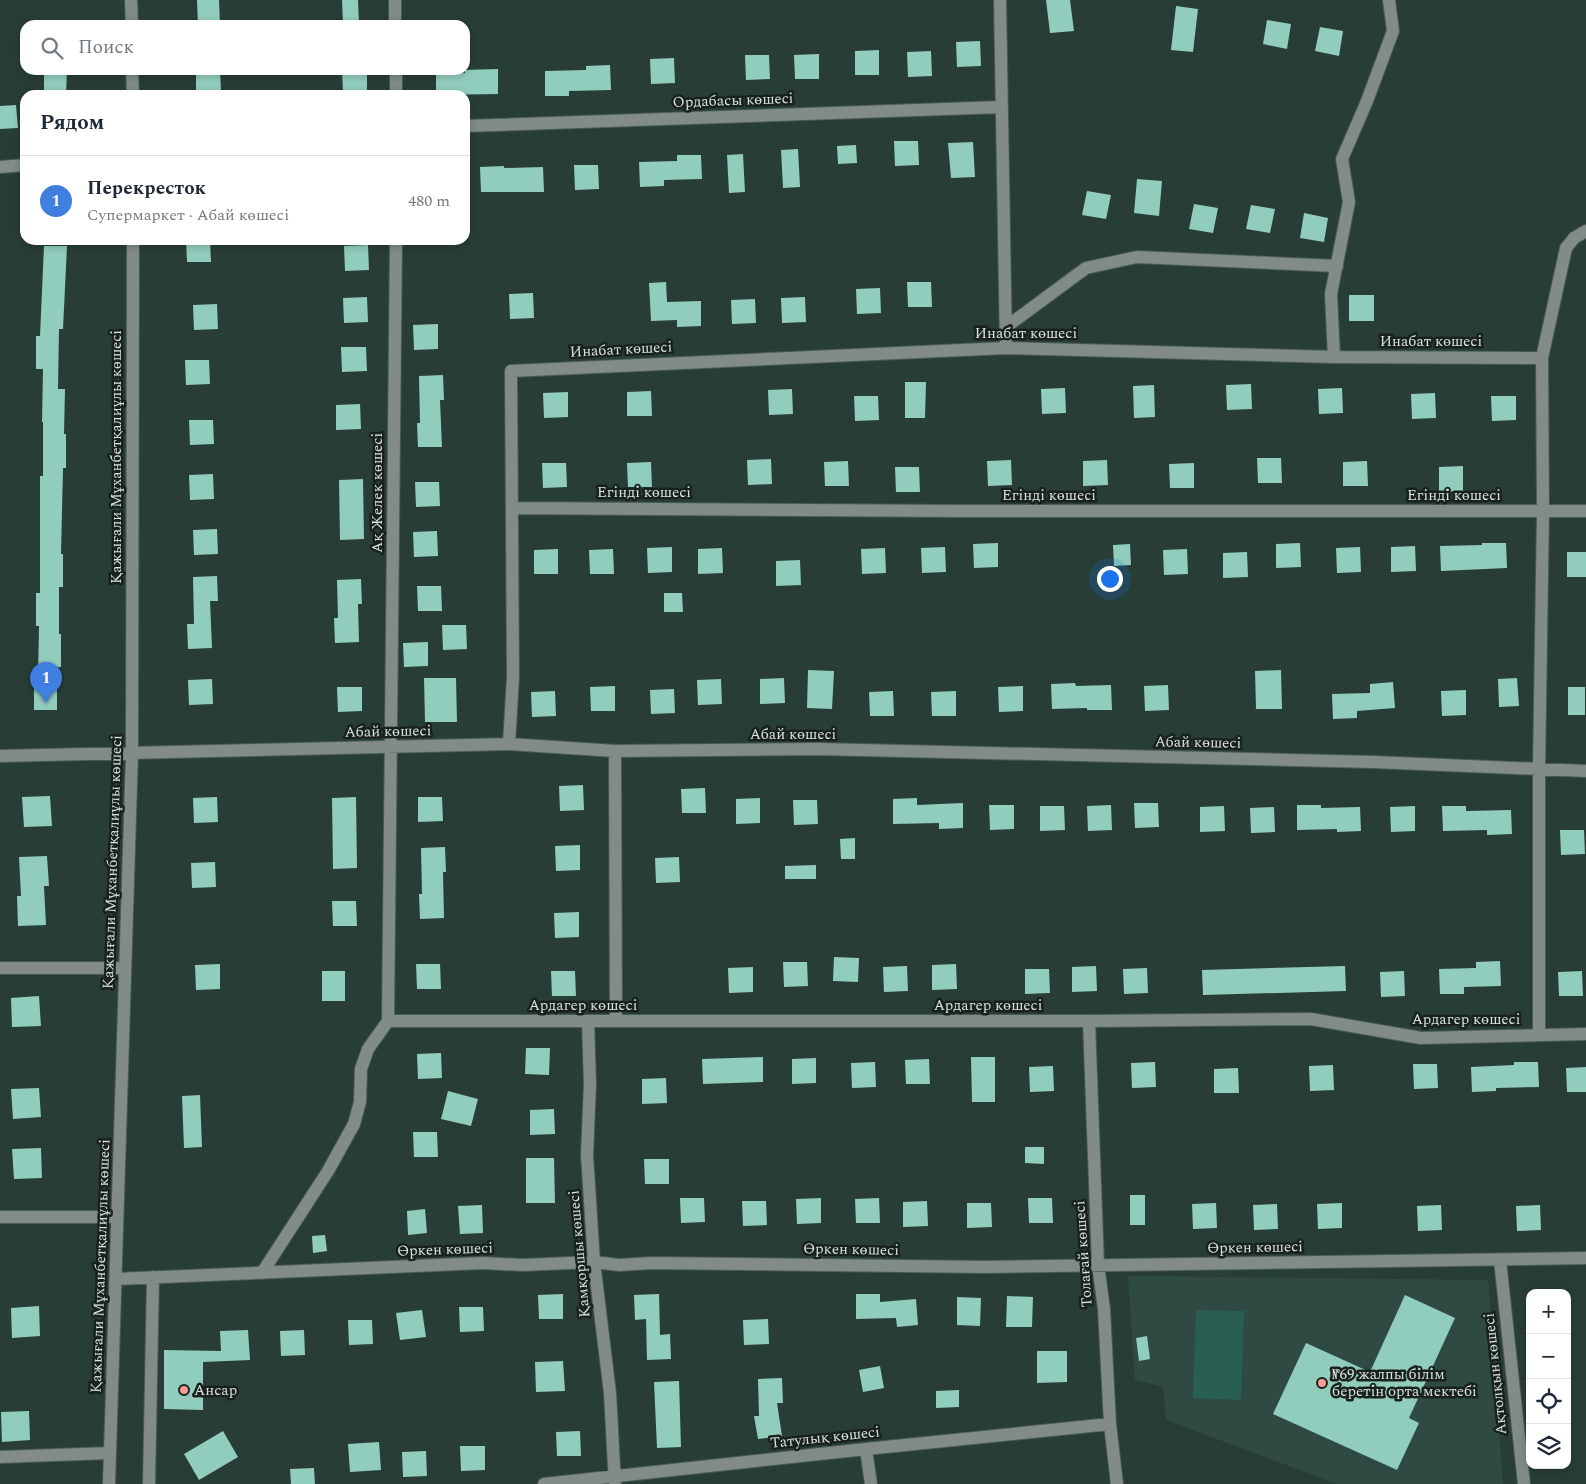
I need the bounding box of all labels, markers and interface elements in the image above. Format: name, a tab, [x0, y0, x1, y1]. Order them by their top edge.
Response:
search box	[20, 20, 470, 75]
text: Поиск	[78, 33, 134, 62]
icon: search	[38, 34, 66, 62]
street label: Ордабасы көшесі	[672, 87, 794, 114]
text: Рядом	[40, 107, 104, 139]
text: Перекресток	[87, 174, 206, 203]
text: 1	[52, 189, 60, 213]
text: 480 m	[408, 189, 450, 213]
text: Супермаркет · Абай көшесі	[87, 203, 289, 227]
street label: Инабат көшесі	[975, 322, 1077, 345]
street label: Қажығали Мұханбетқалиұлы көшесі	[105, 330, 128, 584]
street label: Инабат көшесі	[1380, 330, 1482, 353]
street label: Инабат көшесі	[569, 335, 673, 364]
street label: Ақ Желек көшесі	[366, 433, 389, 553]
street label: Егінді көшесі	[597, 481, 691, 504]
street label: Егінді көшесі	[1002, 484, 1096, 507]
street label: Егінді көшесі	[1407, 484, 1501, 507]
your location	[1097, 566, 1123, 592]
pin: 1	[30, 662, 62, 703]
street label: Абай көшесі	[345, 719, 431, 744]
street label: Абай көшесі	[750, 723, 836, 746]
street label: Абай көшесі	[1155, 730, 1241, 755]
street label: Қажығали Мұханбетқалиұлы көшесі	[97, 735, 128, 989]
street label: Ардагер көшесі	[529, 994, 637, 1017]
street label: Ардагер көшесі	[934, 994, 1042, 1017]
street label: Ардагер көшесі	[1412, 1008, 1520, 1031]
street label: Қажығали Мұханбетқалиұлы көшесі	[85, 1139, 116, 1393]
street label: Қамқоршы көшесі	[562, 1189, 597, 1319]
street label: Толағай көшесі	[1068, 1200, 1099, 1308]
street label: Өркен көшесі	[1207, 1235, 1303, 1260]
street label: Өркен көшесі	[397, 1236, 493, 1263]
street label: Өркен көшесі	[803, 1237, 899, 1262]
map controls	[1526, 1289, 1571, 1469]
button: +	[1526, 1289, 1571, 1334]
street label: Ақтолқын көшесі	[1478, 1312, 1513, 1436]
button: −	[1526, 1334, 1571, 1379]
place label: №69 жалпы білім беретін орта мектебі	[1332, 1363, 1477, 1403]
marker: №69 жалпы білім беретін орта мектебі	[1316, 1377, 1328, 1389]
place label: Ансар	[194, 1379, 237, 1402]
button: locate	[1526, 1379, 1571, 1424]
marker: Ансар	[178, 1384, 190, 1396]
street label: Татулық көшесі	[769, 1420, 881, 1455]
button: layers	[1526, 1424, 1571, 1469]

